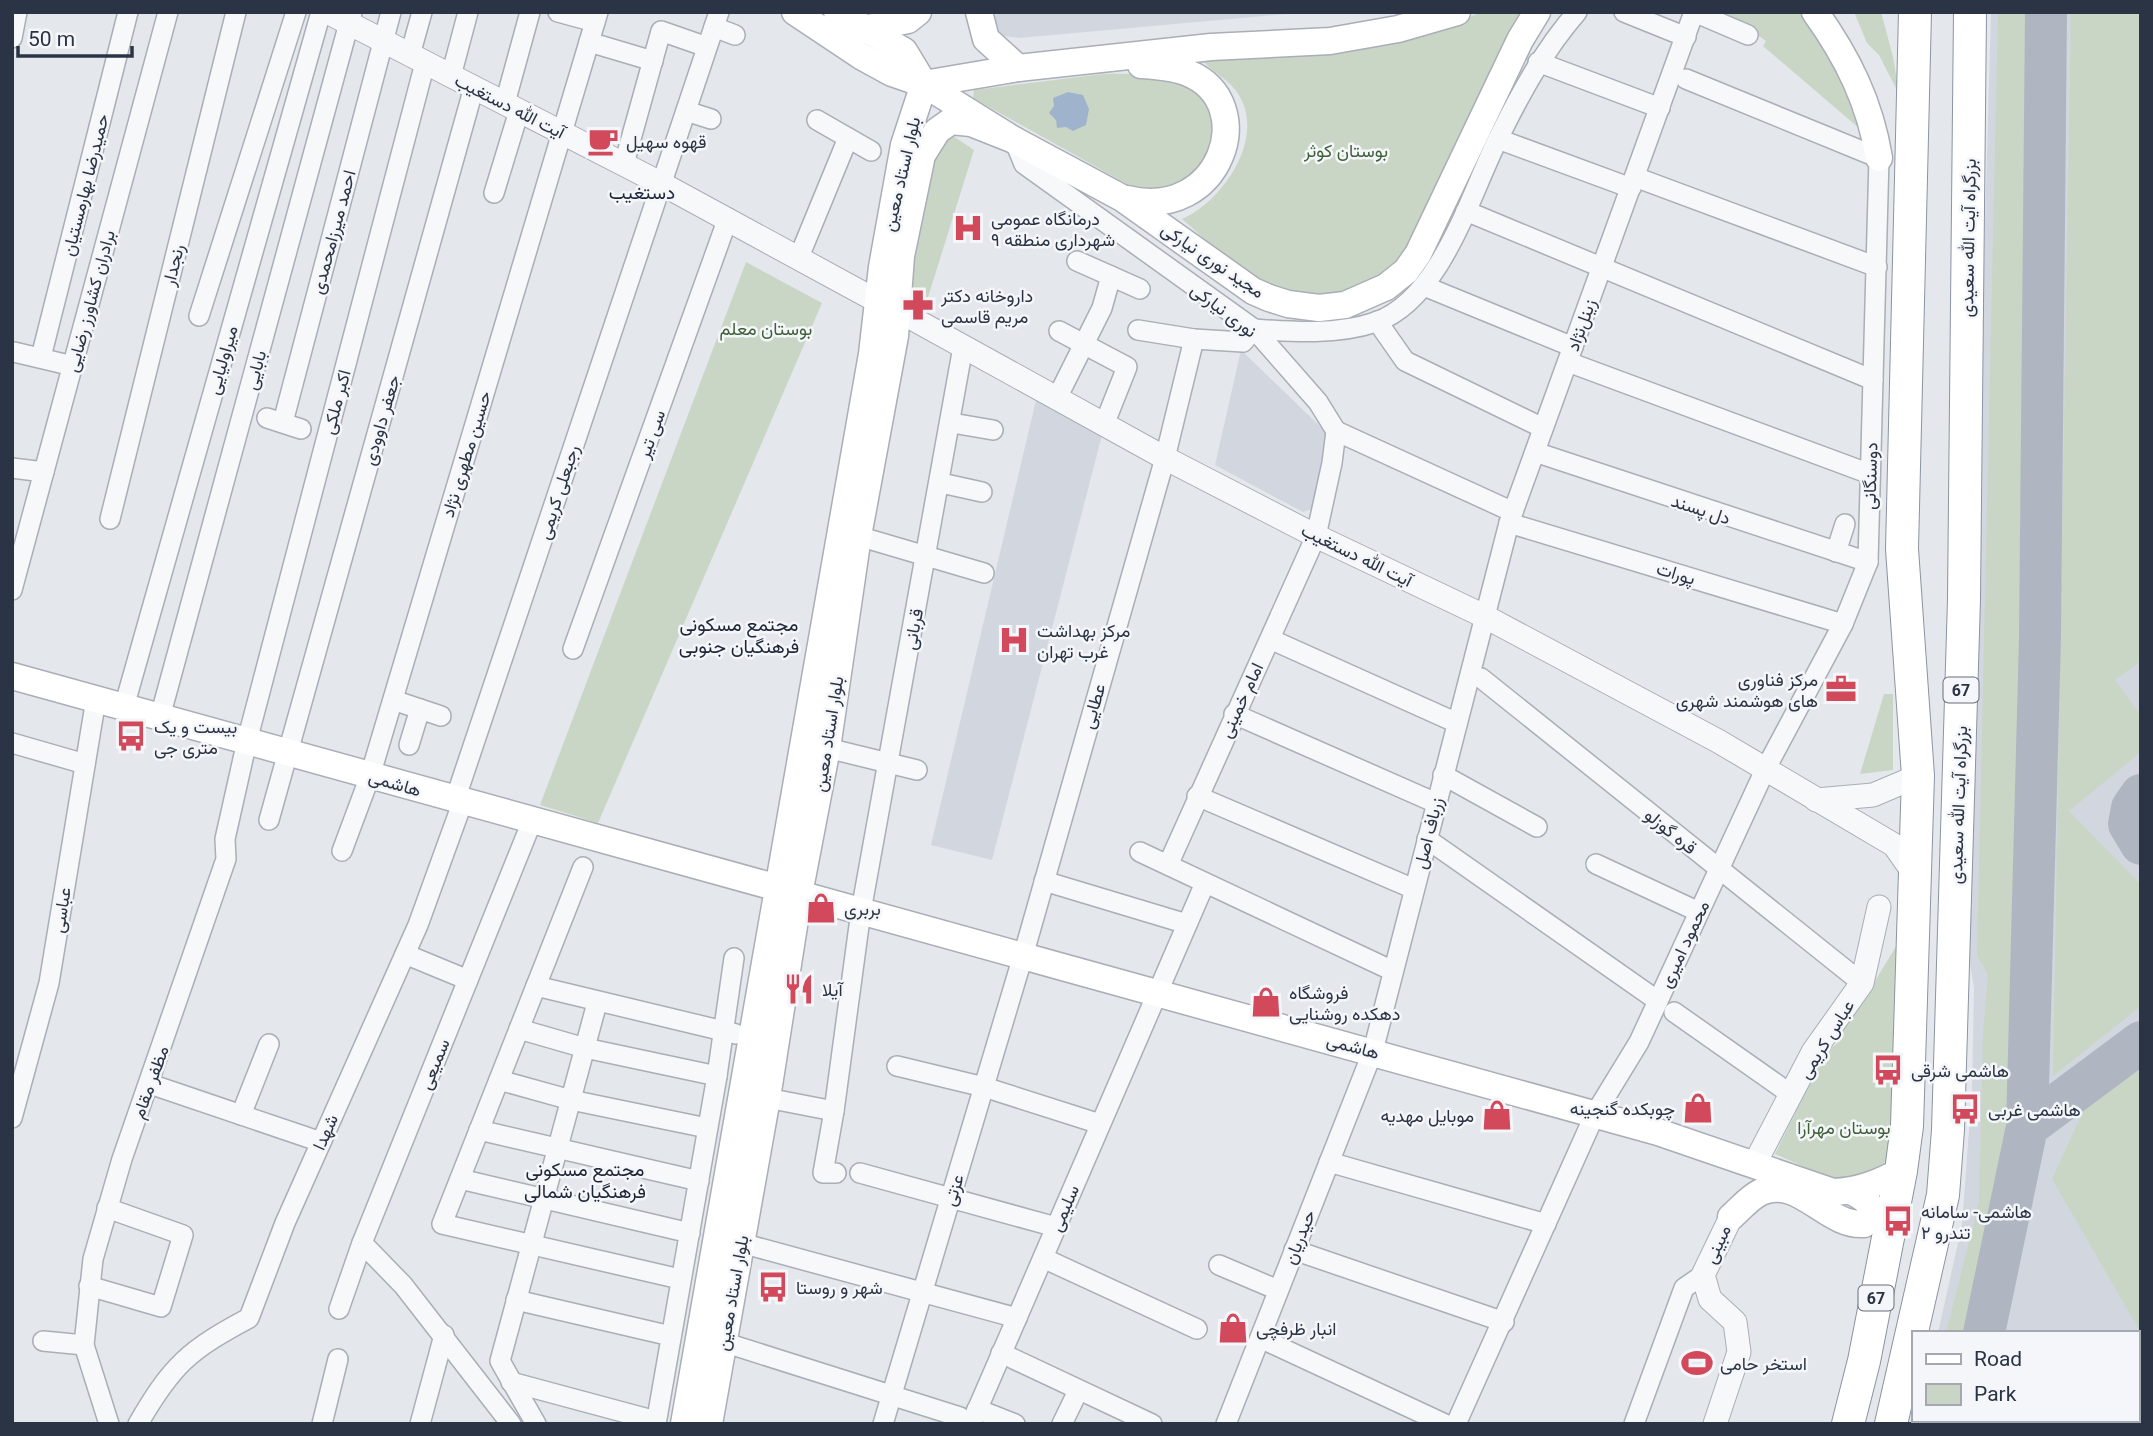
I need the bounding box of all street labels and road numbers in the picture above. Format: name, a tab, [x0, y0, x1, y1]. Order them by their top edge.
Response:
street label: آیت الله دستغیب	[451, 69, 570, 144]
street label: حمیدرضا بهارمستیان	[57, 112, 114, 259]
street label: بلوار استاد معین	[878, 115, 925, 234]
street label: بزرگراه آیت الله سعیدی	[1956, 159, 1981, 317]
street label: احمد میرزامحمدی	[306, 168, 361, 297]
street label: مجید نوری نیارکی	[1157, 218, 1268, 303]
street label: برادران کشاورز رضایی	[61, 228, 120, 375]
street label: رنجدار	[157, 242, 189, 289]
street label: نوری نیارکی	[1186, 278, 1261, 342]
street label: زینل‌نژاد	[1562, 296, 1601, 354]
street label: میراولیایی	[202, 323, 243, 397]
street label: بابایی	[240, 348, 271, 392]
street label: اکبر ملکی	[317, 367, 356, 437]
street label: جعفر داوودی	[358, 372, 405, 468]
street label: حسین مطهری نژاد	[437, 388, 496, 520]
street label: سی تیر	[632, 407, 670, 462]
street label: رجبعلی کریمی	[533, 442, 584, 542]
street label: دوسنگانی	[1858, 442, 1883, 510]
street label: دل پسند	[1668, 490, 1733, 530]
street label: آیت الله دستغیب	[1298, 519, 1418, 592]
street label: پورات	[1653, 557, 1698, 591]
street label: قربانی	[899, 607, 928, 652]
street label: امام خمینی	[1215, 659, 1269, 742]
street label: بلوار استاد معین	[808, 675, 849, 794]
road number: 67	[1944, 678, 1979, 702]
street label: عطایی	[1077, 681, 1110, 731]
street label: بزرگراه آیت الله سعیدی	[1945, 725, 1972, 885]
street label: هاشمی	[366, 766, 424, 801]
street label: زرباف اصل	[1409, 795, 1448, 871]
street label: قره گوزلو	[1640, 804, 1701, 859]
street label: عباسی	[47, 886, 76, 935]
street label: محمود امیری	[1655, 897, 1714, 991]
street label: عباس کریمی	[1794, 996, 1859, 1083]
street label: هاشمی	[1324, 1029, 1382, 1064]
street label: سمیعی	[414, 1035, 455, 1093]
street label: مظفر مقام	[127, 1043, 175, 1122]
street label: شهدا	[308, 1111, 343, 1154]
street label: عزتی	[938, 1171, 969, 1209]
street label: سلیمی	[1045, 1181, 1084, 1235]
street label: حیدریان	[1279, 1207, 1320, 1268]
street label: مبینی	[1699, 1221, 1736, 1267]
street label: بلوار استاد معین	[712, 1234, 753, 1353]
road number: 67	[1858, 1286, 1894, 1310]

